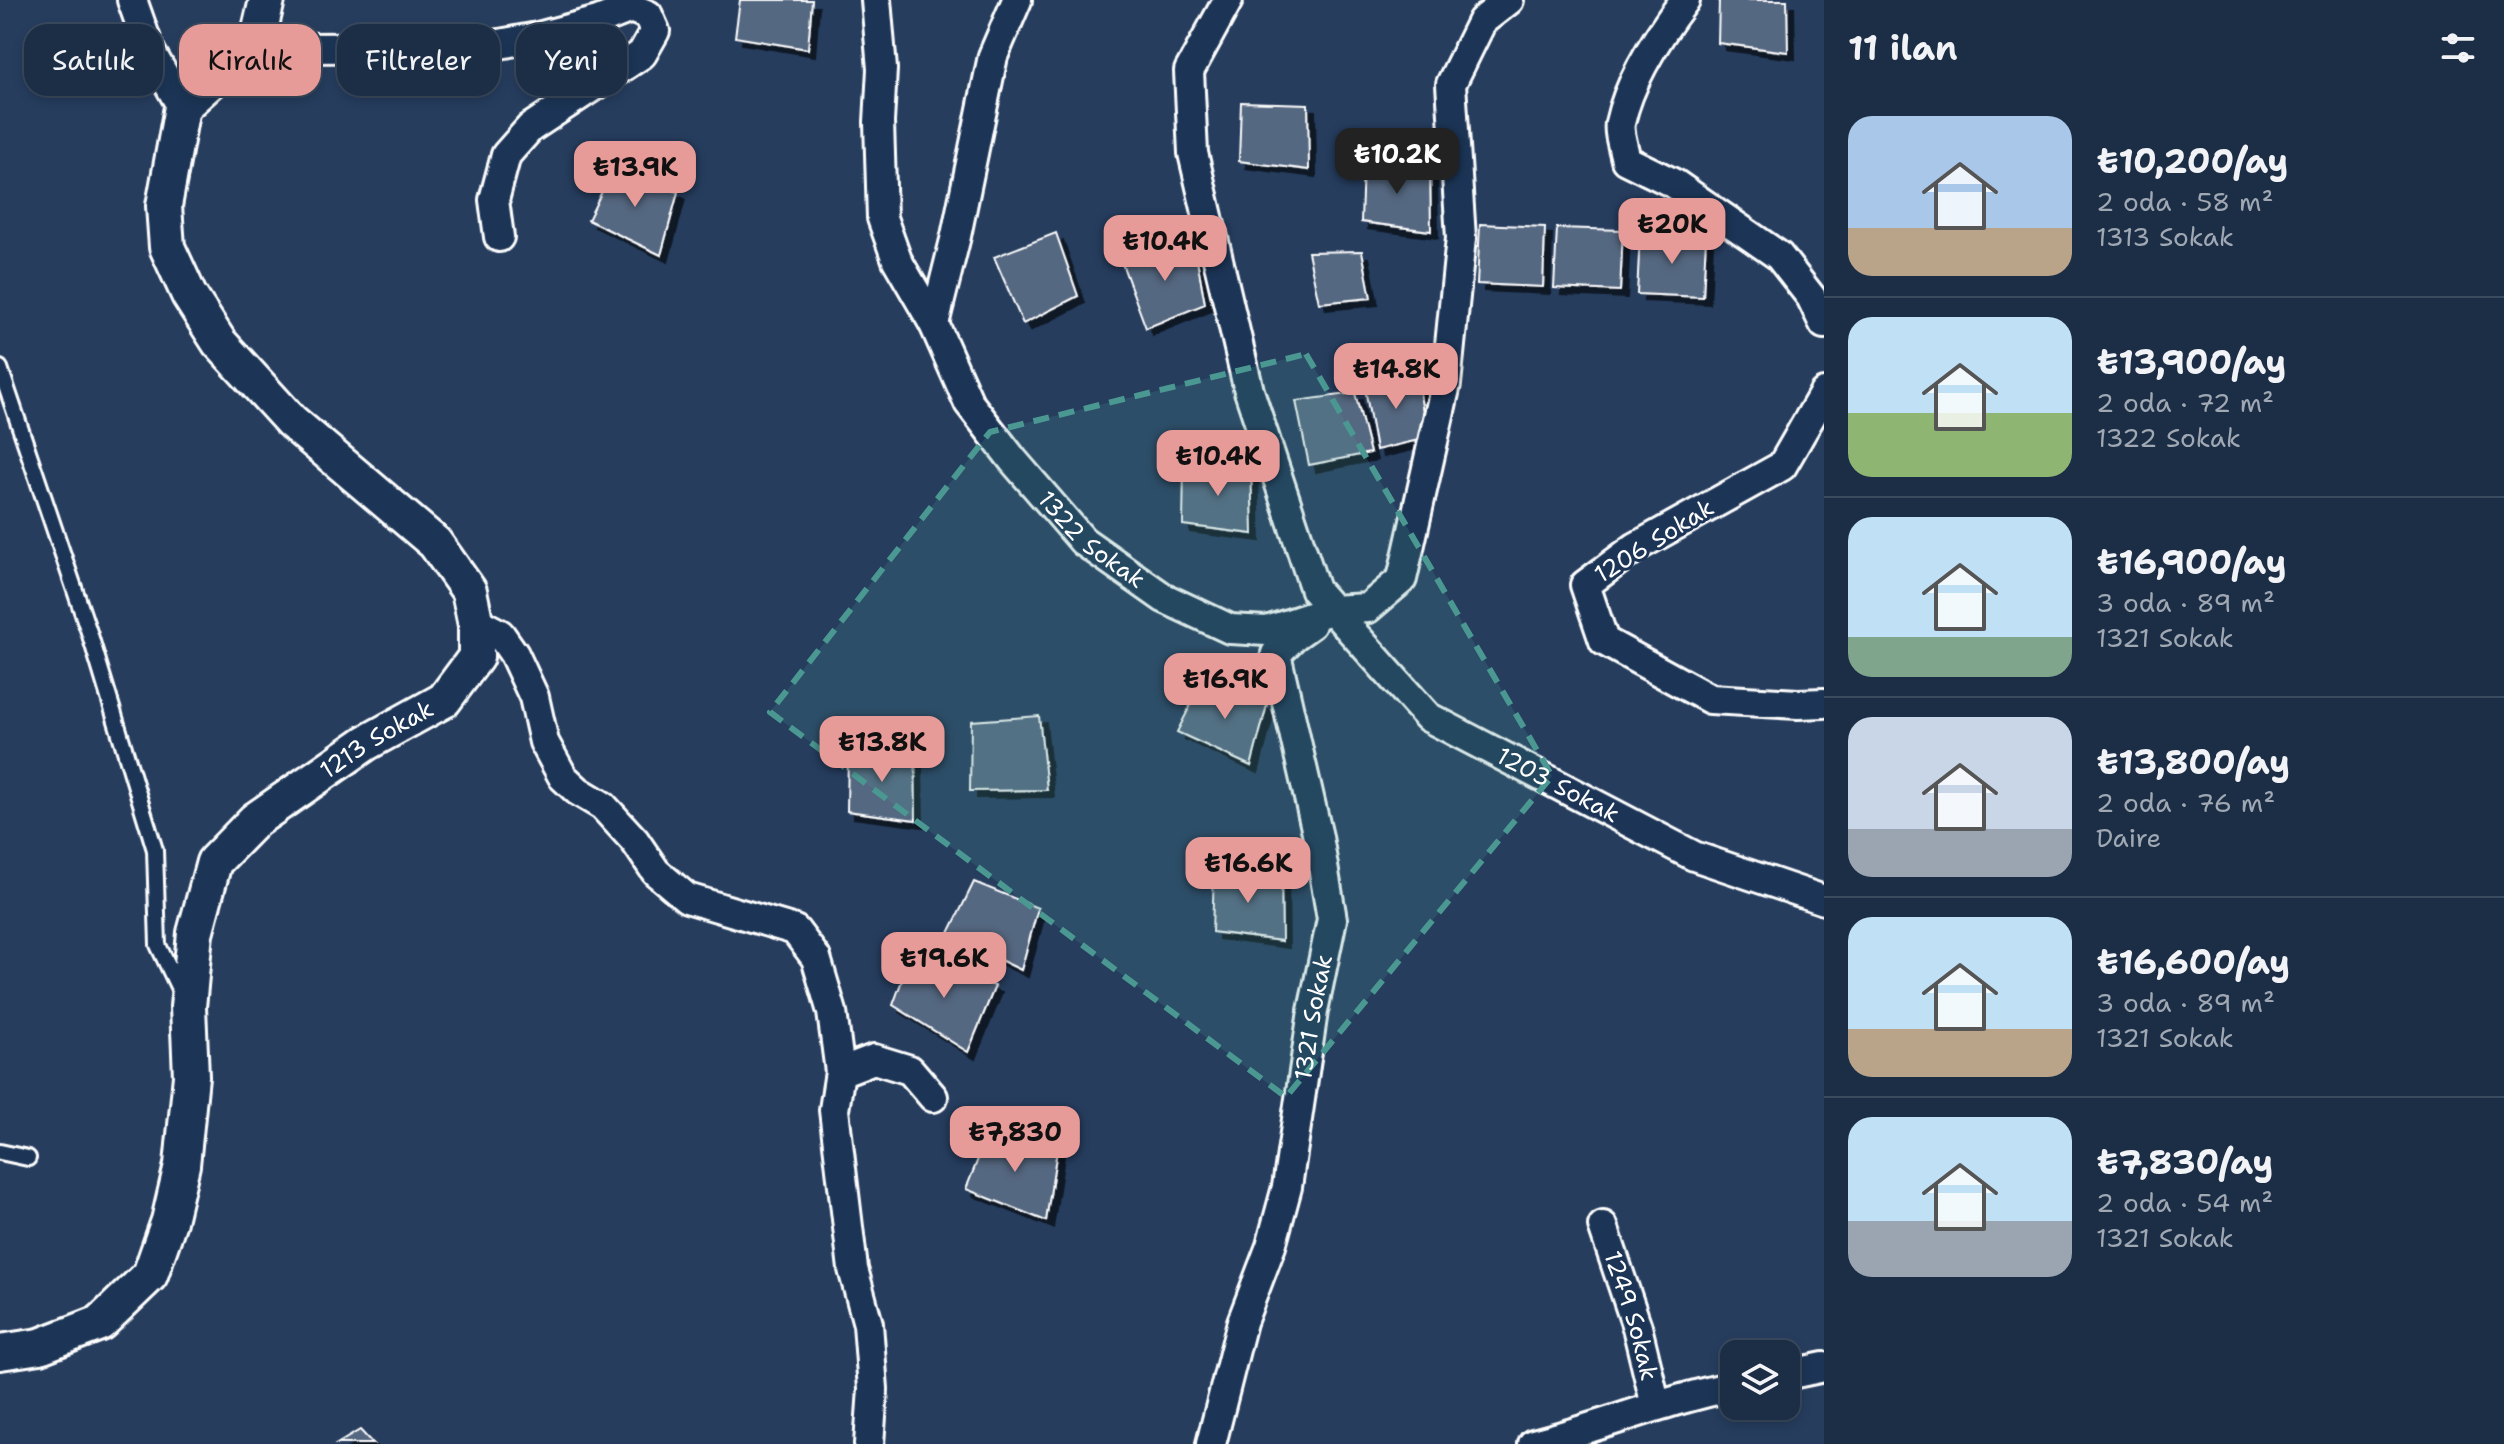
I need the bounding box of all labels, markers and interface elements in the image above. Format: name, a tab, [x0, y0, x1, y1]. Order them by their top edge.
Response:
chip: Satılık	[24, 24, 163, 96]
chip: Kiralık	[179, 24, 321, 96]
chip: Filtreler	[337, 24, 500, 96]
chip: Yeni	[516, 24, 627, 96]
text: 11 ilan	[1848, 25, 1958, 71]
icon: filters	[2436, 26, 2480, 70]
pin: ₺10.2K	[1332, 128, 1462, 196]
text: ₺10.2K	[1353, 136, 1441, 171]
text: ₺10,200/ay	[2096, 138, 2288, 184]
pin: ₺13.9K	[570, 141, 700, 209]
icon: home	[1912, 148, 2008, 244]
text: ₺13.9K	[592, 149, 678, 184]
text: 2 oda · 58 m²	[2096, 184, 2273, 219]
pin: ₺20K	[1625, 198, 1719, 266]
text: ₺20K	[1636, 206, 1708, 241]
pin: ₺10.4K	[1100, 215, 1230, 283]
text: 1313 Sokak	[2096, 219, 2234, 254]
text: ₺10.4K	[1122, 223, 1208, 258]
text: ₺13,900/ay	[2096, 339, 2286, 385]
pin: ₺14.8K	[1331, 343, 1461, 411]
icon: home	[1912, 349, 2008, 445]
text: ₺14.8K	[1352, 351, 1440, 386]
text: 2 oda · 72 m²	[2096, 385, 2274, 420]
text: 1322 Sokak	[2096, 420, 2241, 455]
pin: ₺10.4K	[1153, 430, 1283, 498]
text: ₺10.4K	[1175, 438, 1261, 473]
street label: 1322 Sokak	[1031, 484, 1152, 596]
street label: 1206 Sokak	[1588, 492, 1720, 590]
text: ₺16,900/ay	[2096, 539, 2286, 585]
icon: home	[1912, 549, 2008, 645]
text: 3 oda · 89 m²	[2096, 585, 2275, 620]
text: 1321 Sokak	[2096, 620, 2234, 655]
pin: ₺16.9K	[1160, 653, 1290, 721]
text: ₺16.9K	[1182, 661, 1268, 696]
street label: 1213 Sokak	[314, 693, 439, 786]
pin: ₺13.8K	[817, 716, 947, 784]
text: ₺13.8K	[838, 724, 926, 759]
text: ₺13,800/ay	[2096, 739, 2290, 785]
street label: 1203 Sokak	[1491, 740, 1625, 830]
icon: home	[1912, 749, 2008, 845]
text: 2 oda · 76 m²	[2096, 785, 2275, 820]
text: Daire	[2096, 820, 2161, 855]
pin: ₺16.6K	[1183, 837, 1313, 905]
text: ₺16.6K	[1204, 845, 1293, 880]
pin: ₺19.6K	[879, 932, 1009, 1000]
text: ₺16,600/ay	[2096, 939, 2290, 985]
text: ₺19.6K	[899, 940, 989, 975]
icon: home	[1912, 949, 2008, 1045]
street label: 1321 Sokak	[1287, 952, 1340, 1082]
text: 3 oda · 89 m²	[2096, 985, 2275, 1020]
text: 1321 Sokak	[2096, 1020, 2234, 1055]
pin: ₺7,830	[950, 1106, 1080, 1174]
text: ₺7,830	[968, 1114, 1062, 1149]
text: ₺7,830/ay	[2096, 1139, 2273, 1185]
icon: home	[1912, 1149, 2008, 1245]
text: 2 oda · 54 m²	[2096, 1185, 2273, 1220]
text: 1321 Sokak	[2096, 1220, 2234, 1255]
street label: 1249 Sokak	[1596, 1246, 1665, 1384]
map controls	[1720, 1340, 1800, 1420]
button: layers	[1720, 1340, 1800, 1420]

